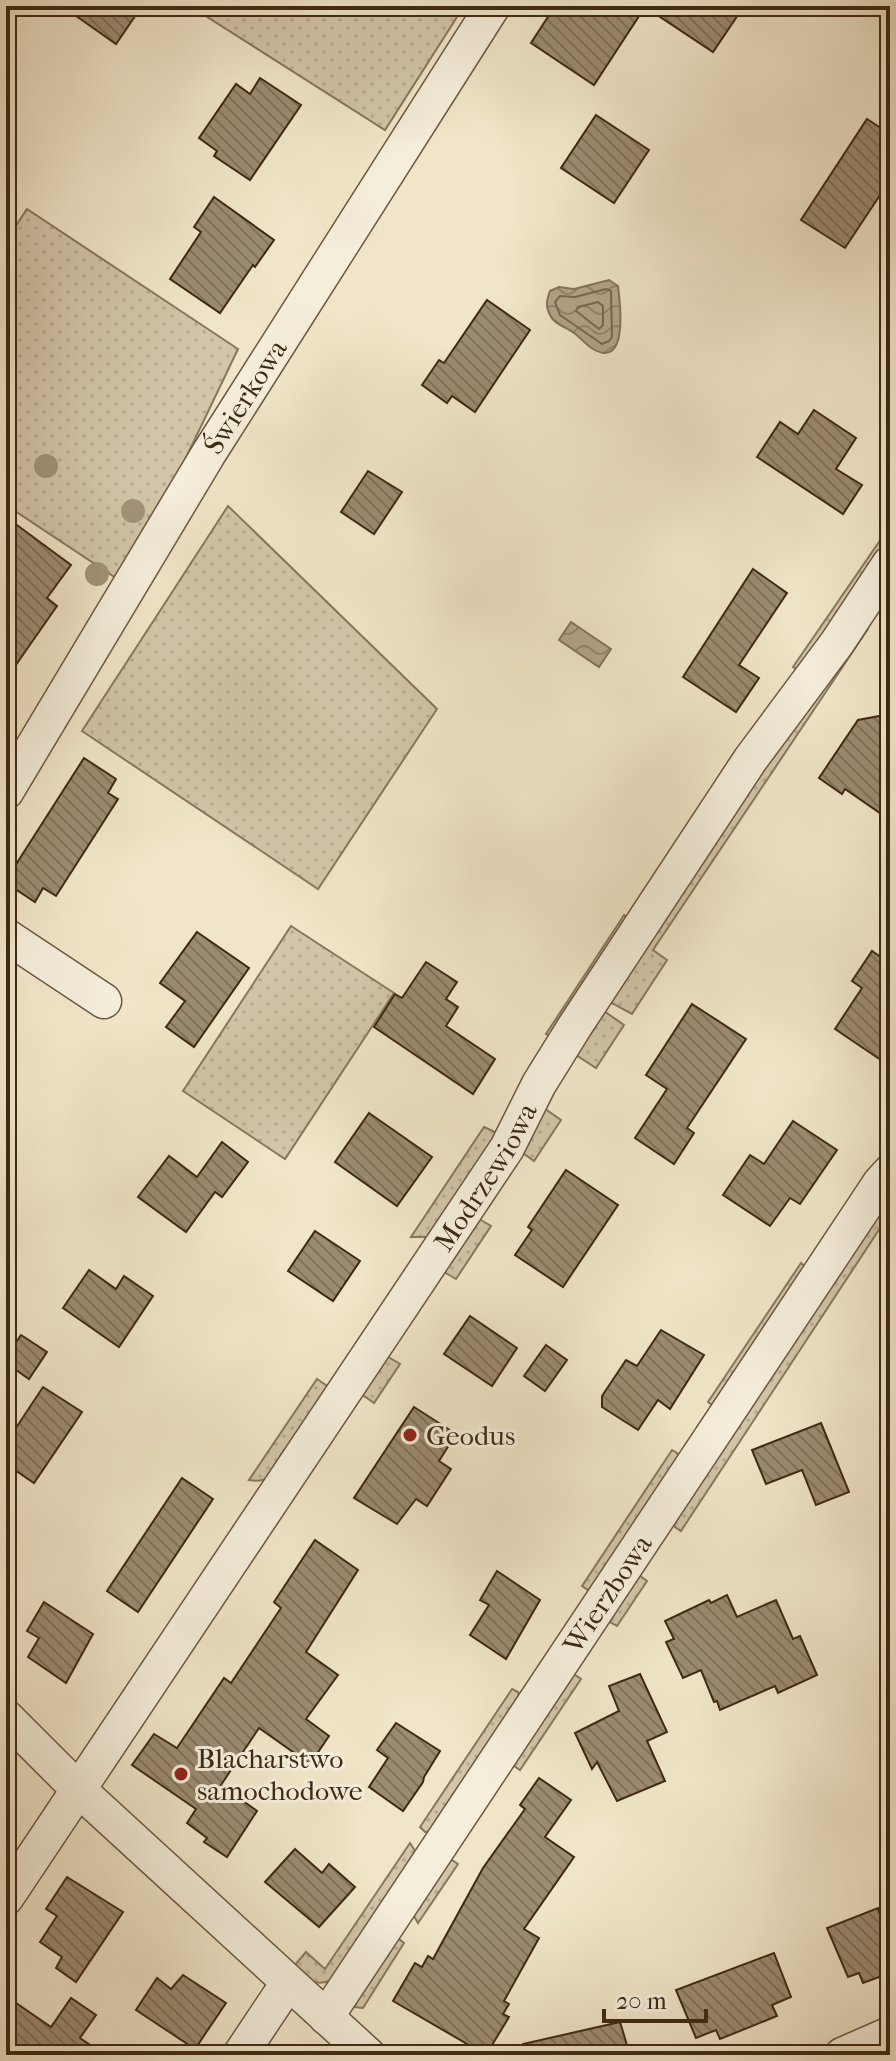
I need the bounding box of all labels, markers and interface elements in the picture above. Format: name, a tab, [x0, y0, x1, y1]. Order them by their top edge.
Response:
street label: Świerkowa	[197, 332, 294, 460]
street label: Modrzewiowa	[427, 1097, 544, 1257]
place label: Geodus	[426, 1419, 515, 1452]
marker: Geodus	[401, 1426, 419, 1444]
street label: Wierzbowa	[556, 1528, 659, 1660]
place label: Blacharstwo samochodowe	[197, 1742, 363, 1807]
marker: Blacharstwo samochodowe	[172, 1765, 190, 1783]
scale bar	[604, 1973, 706, 2023]
text: 20 m	[616, 1987, 667, 2015]

